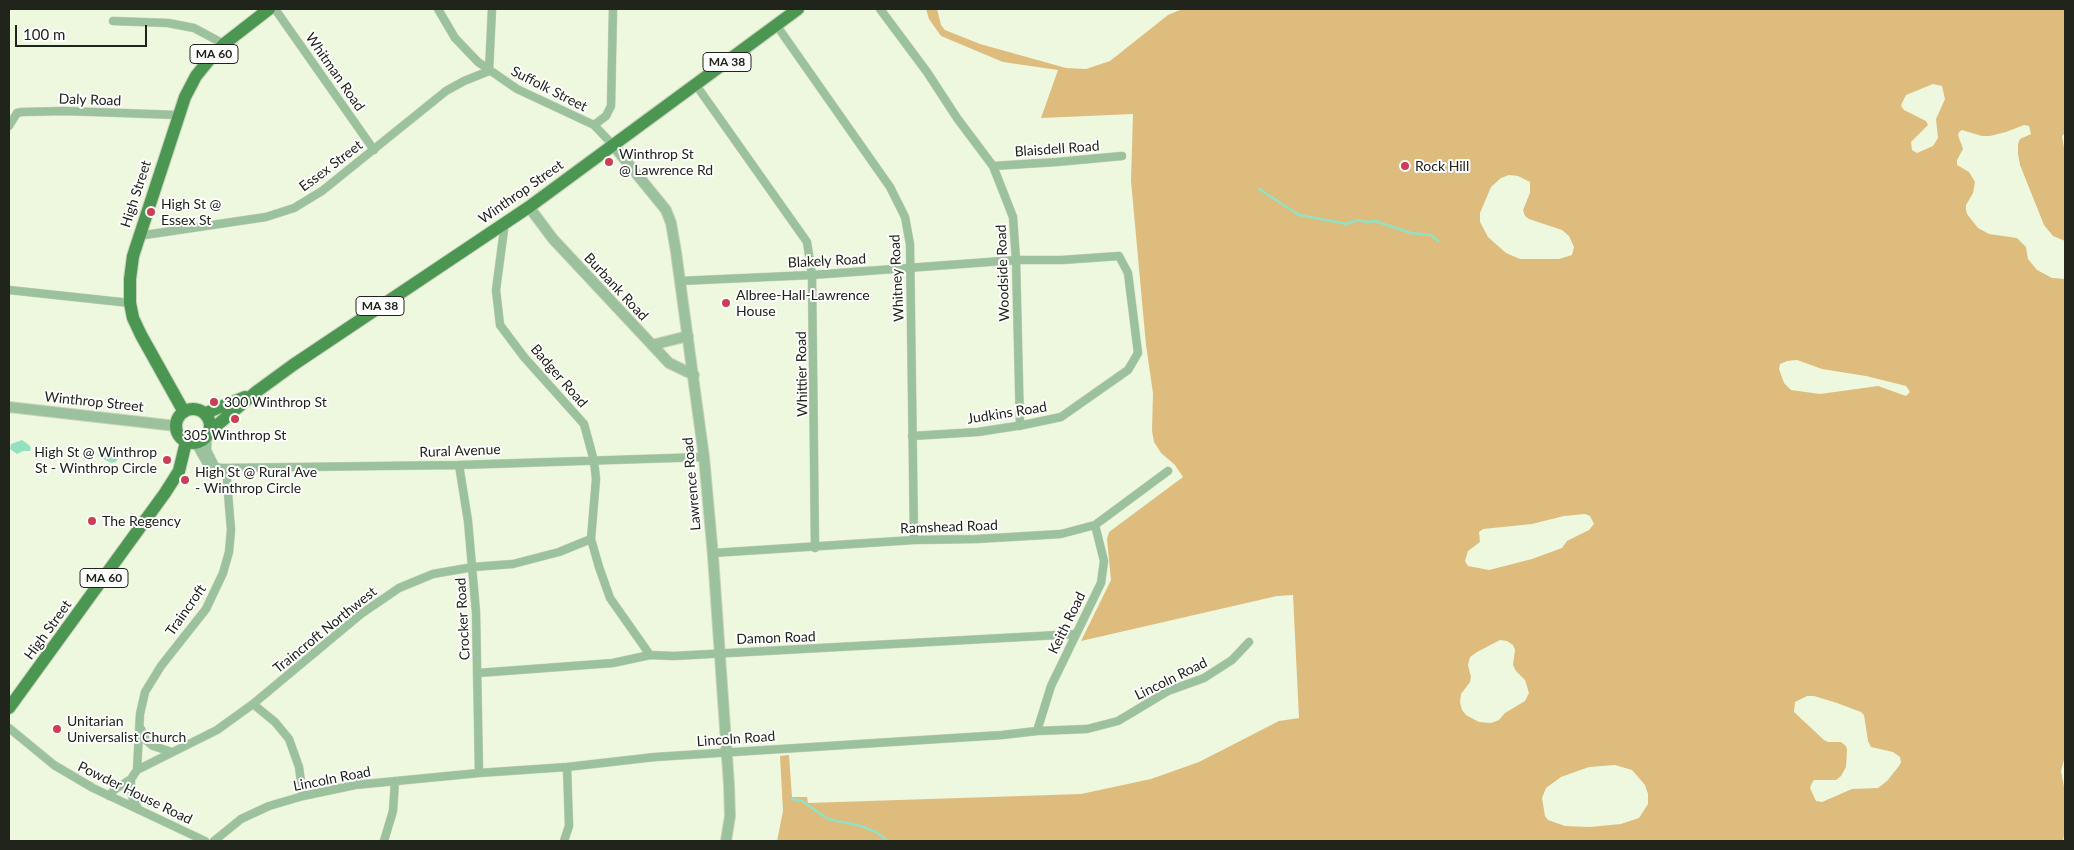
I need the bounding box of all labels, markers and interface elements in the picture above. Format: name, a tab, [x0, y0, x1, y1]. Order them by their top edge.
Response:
scale bar	[18, 15, 150, 47]
text: 100 m	[23, 25, 65, 43]
street label: Whitman Road	[302, 30, 368, 114]
road number: MA 60	[190, 44, 238, 64]
road number: MA 38	[703, 52, 751, 72]
street label: Suffolk Street	[508, 63, 590, 115]
street label: Daly Road	[58, 91, 122, 109]
street label: Essex Street	[296, 137, 366, 195]
street label: Blaisdell Road	[1014, 138, 1100, 160]
place label: Winthrop St @ Lawrence Rd	[619, 146, 713, 178]
marker: Winthrop St @ Lawrence Rd	[603, 156, 615, 168]
street label: Winthrop Street	[475, 157, 567, 227]
street label: High Street	[117, 158, 155, 230]
place label: Rock Hill	[1415, 158, 1469, 174]
marker: Rock Hill	[1399, 160, 1411, 172]
place label: High St @ Essex St	[161, 196, 221, 228]
marker: High St @ Essex St	[145, 206, 157, 218]
street label: Woodside Road	[993, 224, 1013, 322]
street label: Whitney Road	[886, 234, 908, 322]
street label: Burbank Road	[580, 250, 652, 324]
street label: Blakely Road	[787, 251, 867, 271]
place label: Albree-Hall-Lawrence House	[736, 287, 870, 320]
road number: MA 38	[356, 296, 404, 316]
marker: Albree-Hall-Lawrence House	[720, 297, 732, 309]
street label: Whittier Road	[793, 331, 811, 417]
street label: Badger Road	[527, 341, 591, 411]
street label: Winthrop Street	[44, 388, 144, 416]
place label: 300 Winthrop St	[224, 394, 327, 410]
marker: 300 Winthrop St	[208, 396, 220, 408]
street label: Judkins Road	[966, 398, 1048, 428]
marker: 305 Winthrop St	[229, 413, 241, 425]
place label: 305 Winthrop St	[184, 427, 286, 443]
street label: Lawrence Road	[680, 437, 704, 531]
street label: Rural Avenue	[419, 441, 501, 461]
place label: High St @ Winthrop St - Winthrop Circle	[34, 444, 157, 477]
marker: High St @ Winthrop St - Winthrop Circle	[161, 454, 173, 466]
place label: High St @ Rural Ave - Winthrop Circle	[195, 464, 317, 497]
marker: High St @ Rural Ave - Winthrop Circle	[179, 474, 191, 486]
place label: The Regency	[102, 513, 181, 529]
marker: The Regency	[86, 515, 98, 527]
street label: Ramshead Road	[900, 517, 998, 537]
road number: MA 60	[80, 568, 128, 588]
street label: Crocker Road	[452, 577, 474, 661]
street label: Traincroft	[162, 581, 210, 639]
street label: Traincroft Northwest	[270, 583, 380, 677]
street label: Keith Road	[1045, 589, 1089, 657]
street label: High Street	[21, 597, 75, 663]
street label: Damon Road	[736, 628, 816, 648]
street label: Lincoln Road	[1132, 654, 1210, 704]
place label: Unitarian Universalist Church	[67, 713, 186, 746]
marker: Unitarian Universalist Church	[51, 723, 63, 735]
street label: Lincoln Road	[696, 728, 776, 750]
street label: Powder House Road	[75, 758, 195, 828]
street label: Lincoln Road	[292, 763, 372, 795]

